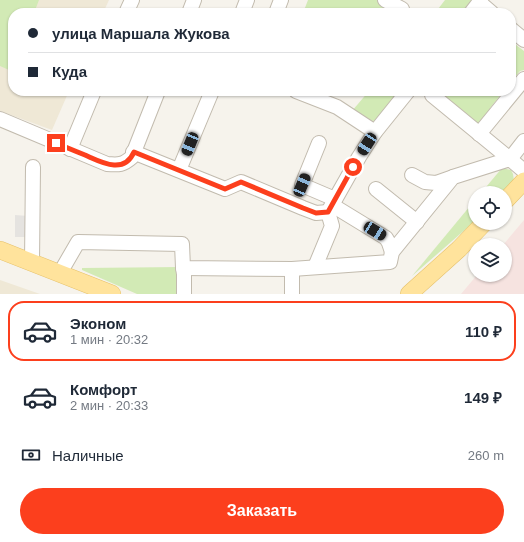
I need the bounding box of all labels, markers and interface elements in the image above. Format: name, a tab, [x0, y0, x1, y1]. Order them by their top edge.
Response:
text: улица Маршала Жукова	[52, 25, 230, 42]
text: Куда	[52, 63, 87, 80]
car	[180, 131, 200, 157]
car	[355, 131, 379, 157]
route end	[47, 134, 65, 152]
route start	[344, 158, 362, 176]
car	[292, 172, 312, 198]
map controls	[468, 186, 512, 282]
button: locate	[468, 186, 512, 230]
car	[362, 220, 388, 242]
button: layers	[468, 238, 512, 282]
icon: car	[22, 313, 58, 349]
text: Эконом	[70, 315, 126, 332]
text: 110 ₽	[465, 323, 502, 340]
text: 1 мин · 20:32	[70, 332, 148, 347]
icon: car	[22, 379, 58, 415]
text: Комфорт	[70, 381, 137, 398]
text: 149 ₽	[464, 389, 502, 406]
text: 2 мин · 20:33	[70, 398, 148, 413]
icon: cash	[20, 444, 42, 466]
text: Наличные	[52, 447, 124, 464]
text: 260 m	[468, 448, 504, 463]
button: Заказать	[20, 488, 504, 534]

